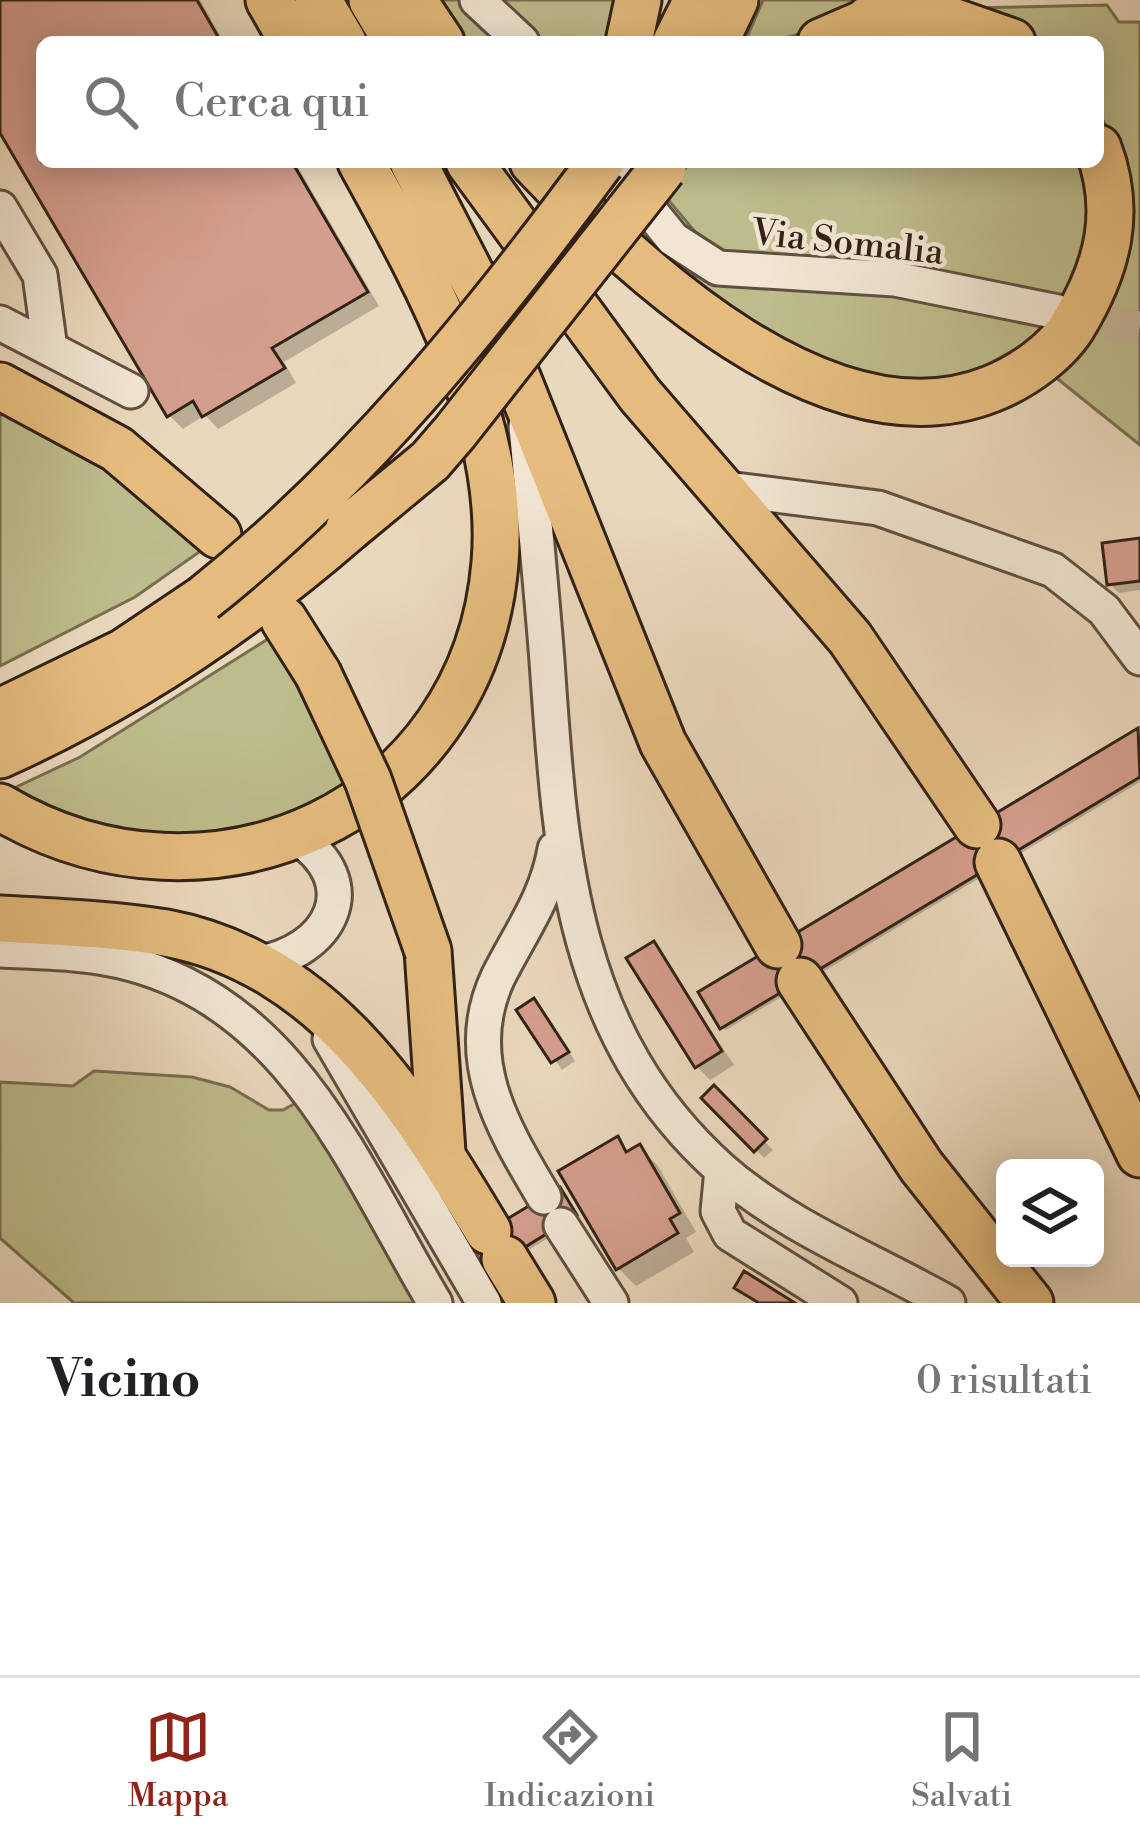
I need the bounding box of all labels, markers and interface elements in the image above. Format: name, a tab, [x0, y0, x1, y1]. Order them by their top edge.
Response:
search box	[36, 36, 1104, 168]
icon: search	[78, 69, 144, 135]
text: Cerca qui	[174, 74, 370, 131]
street label: Via Somalia	[749, 211, 947, 276]
map controls	[996, 1159, 1104, 1267]
button: layers	[996, 1159, 1104, 1267]
text: Vicino	[48, 1349, 201, 1413]
text: 0 risultati	[916, 1357, 1092, 1406]
tab: Mappa	[128, 1704, 229, 1817]
tab: Indicazioni	[484, 1704, 655, 1817]
tab: Salvati	[911, 1704, 1012, 1817]

